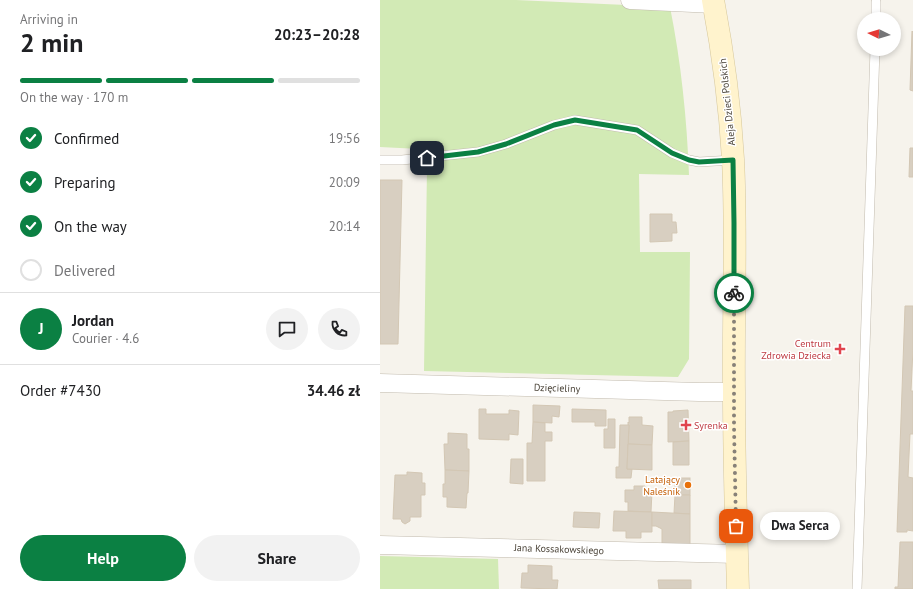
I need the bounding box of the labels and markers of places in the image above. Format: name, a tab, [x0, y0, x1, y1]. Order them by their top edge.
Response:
pin	[410, 141, 444, 175]
place label: Centrum Zdrowia Dziecka	[761, 337, 831, 362]
marker: Centrum Zdrowia Dziecka	[834, 343, 846, 355]
place label: Syrenka	[694, 419, 728, 432]
marker: Syrenka	[681, 420, 691, 430]
place label: Latający Naleśnik	[643, 473, 680, 498]
marker: Latający Naleśnik	[683, 480, 693, 490]
pin	[719, 509, 753, 543]
callout: Dwa Serca	[760, 512, 840, 540]

